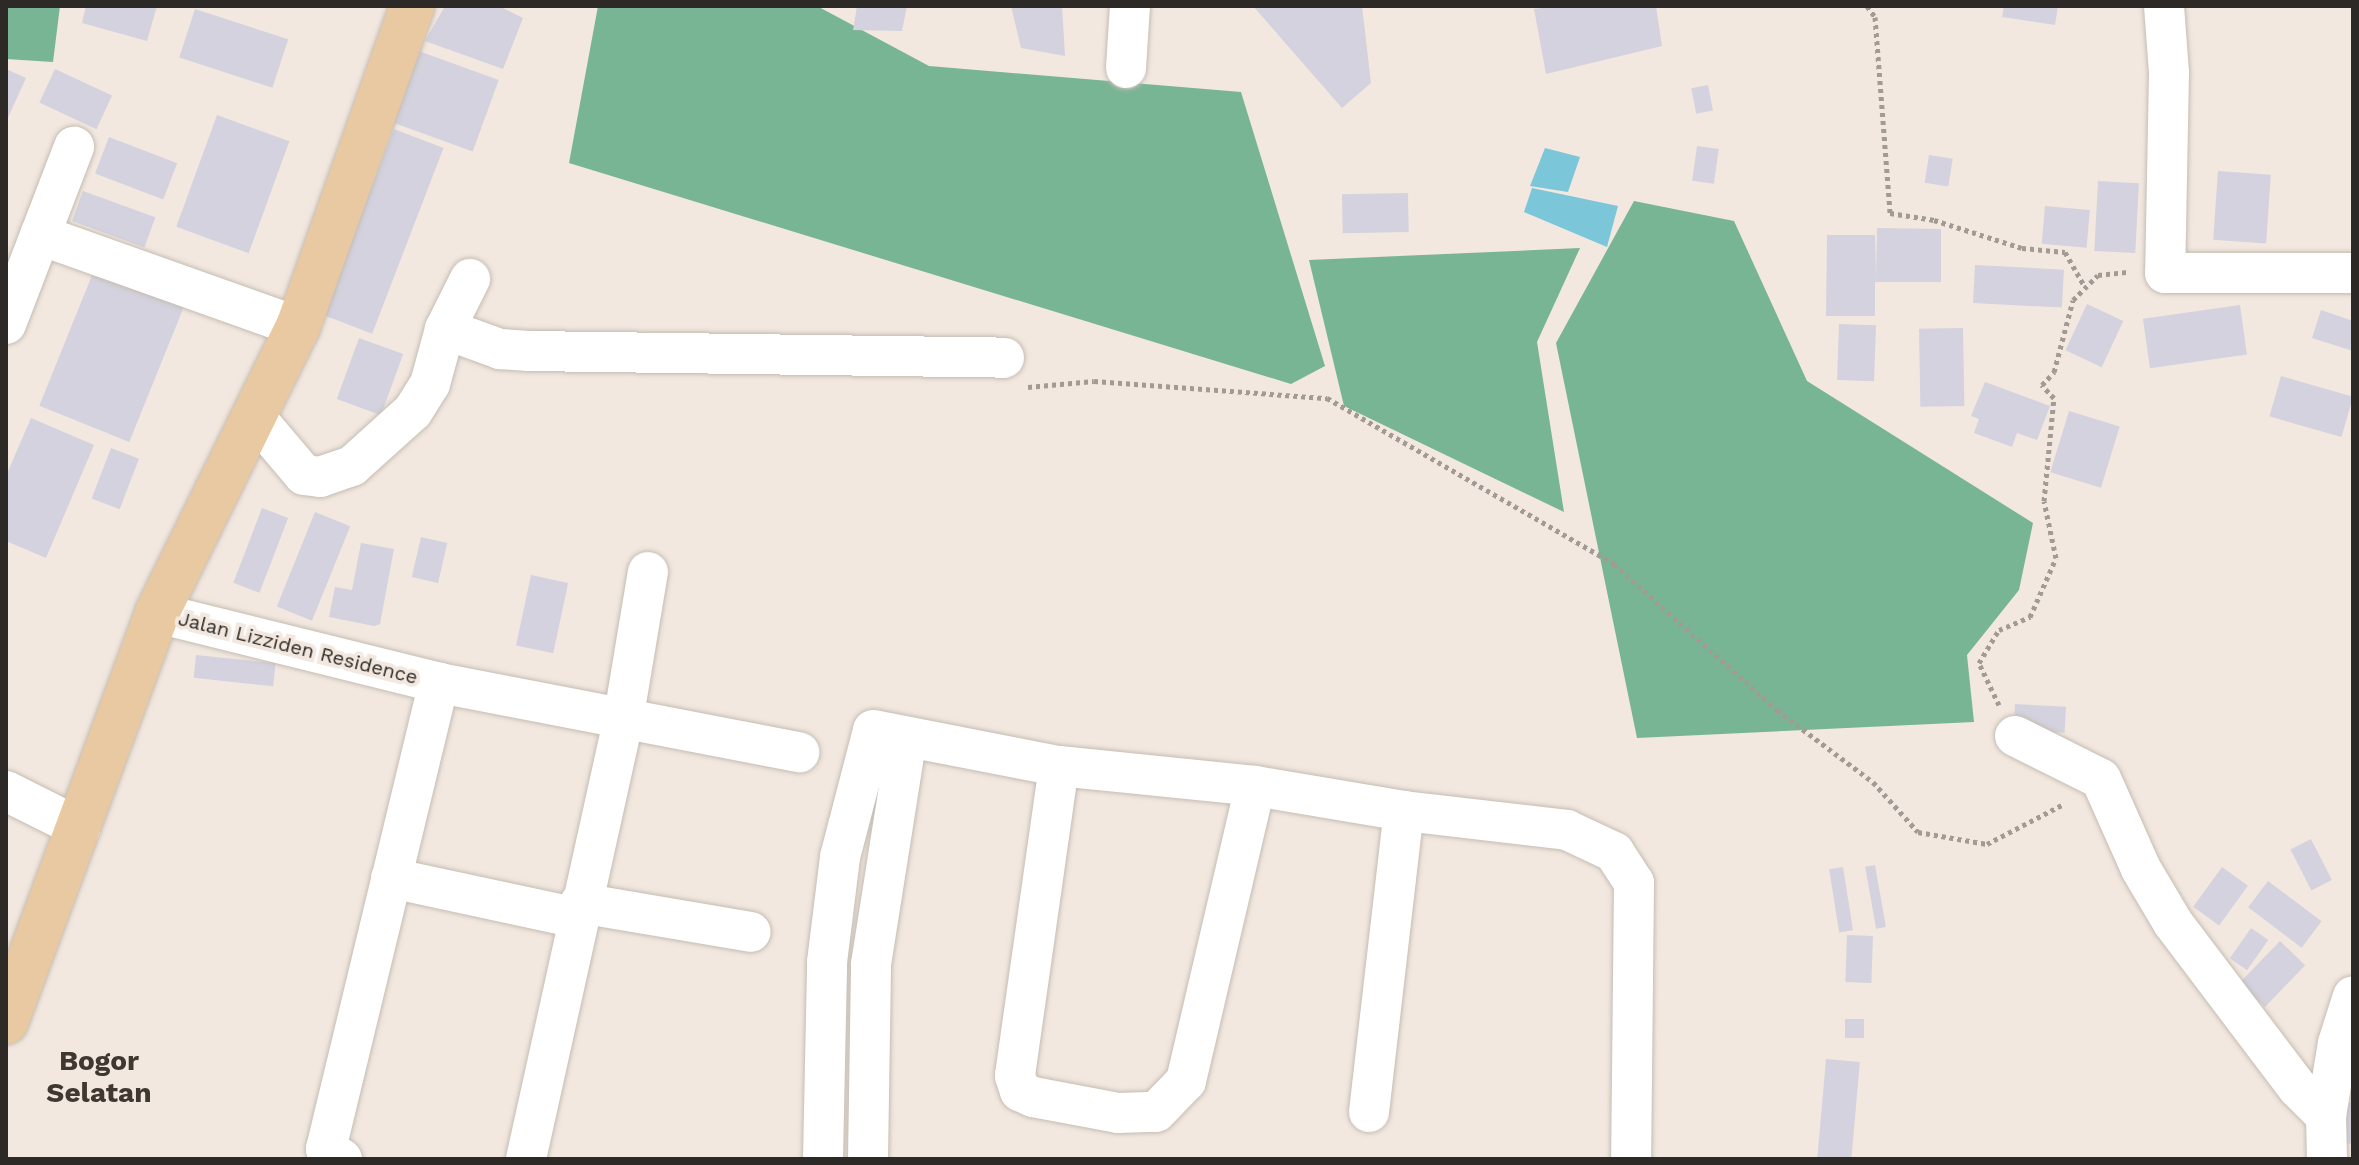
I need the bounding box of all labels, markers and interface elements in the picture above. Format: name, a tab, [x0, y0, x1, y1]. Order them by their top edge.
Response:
street label: Jalan Lizziden Residence	[176, 607, 420, 689]
district label: Bogor Selatan	[46, 1044, 152, 1110]

